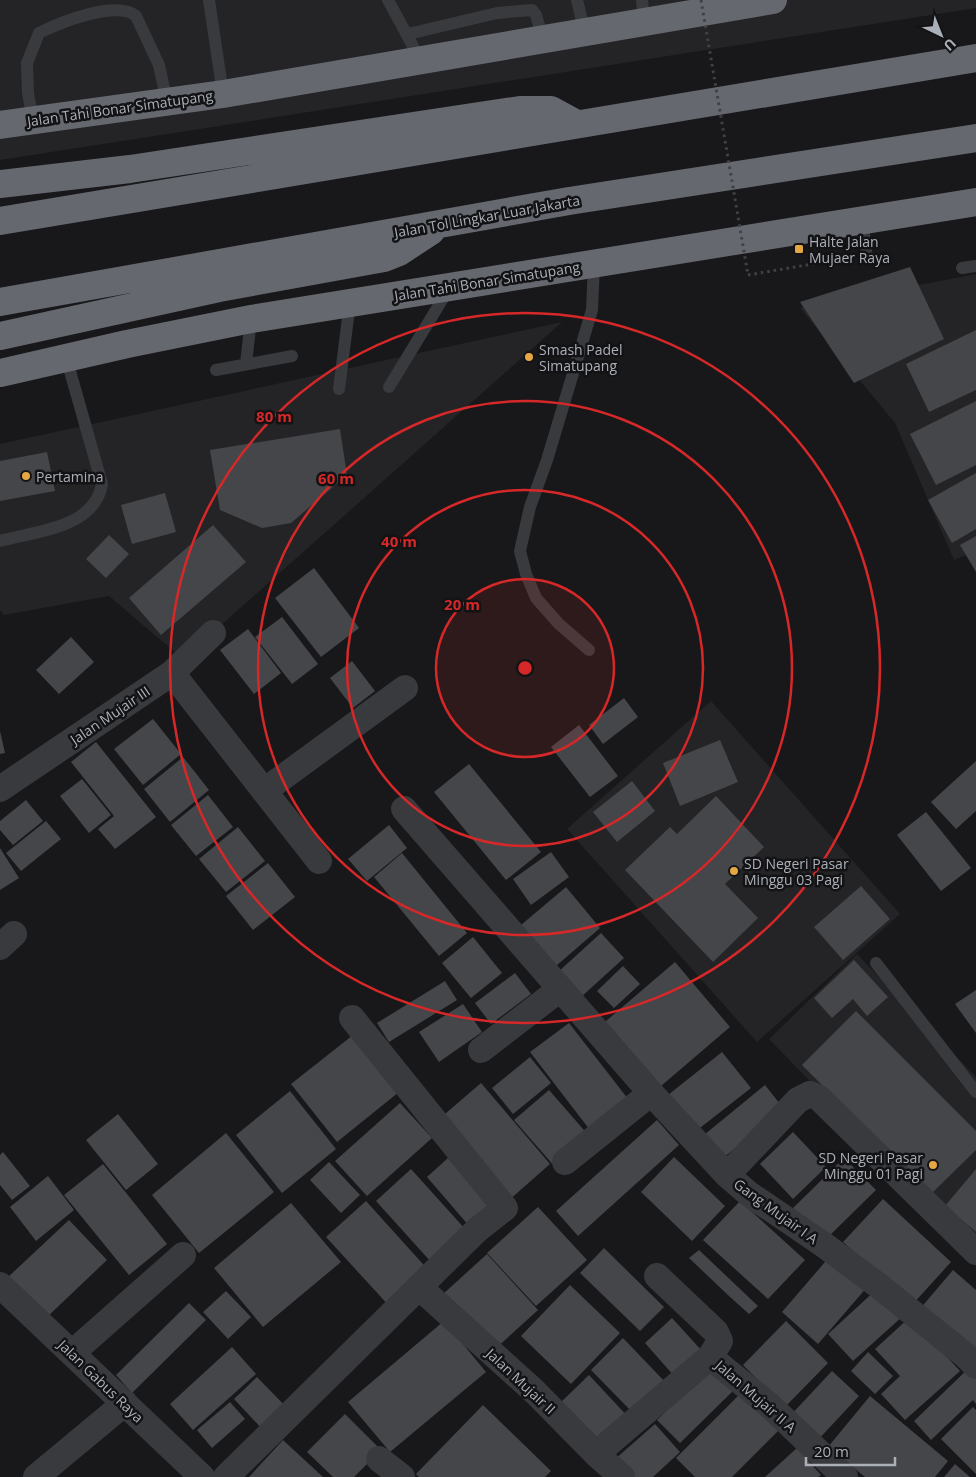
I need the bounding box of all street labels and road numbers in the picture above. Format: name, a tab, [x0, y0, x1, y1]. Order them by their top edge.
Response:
street label: Jalan Tahi Bonar Simatupang	[24, 85, 215, 131]
street label: Jalan Tol Lingkar Luar Jakarta	[391, 190, 581, 242]
street label: Jalan Tahi Bonar Simatupang	[391, 257, 582, 305]
street label: Jalan Mujair III	[65, 681, 154, 750]
street label: Gang Mujair I A	[730, 1174, 822, 1248]
street label: Jalan Gabus Raya	[53, 1334, 148, 1427]
street label: Jalan Mujair II	[481, 1343, 560, 1418]
street label: Jalan Mujair II A	[710, 1354, 800, 1436]

